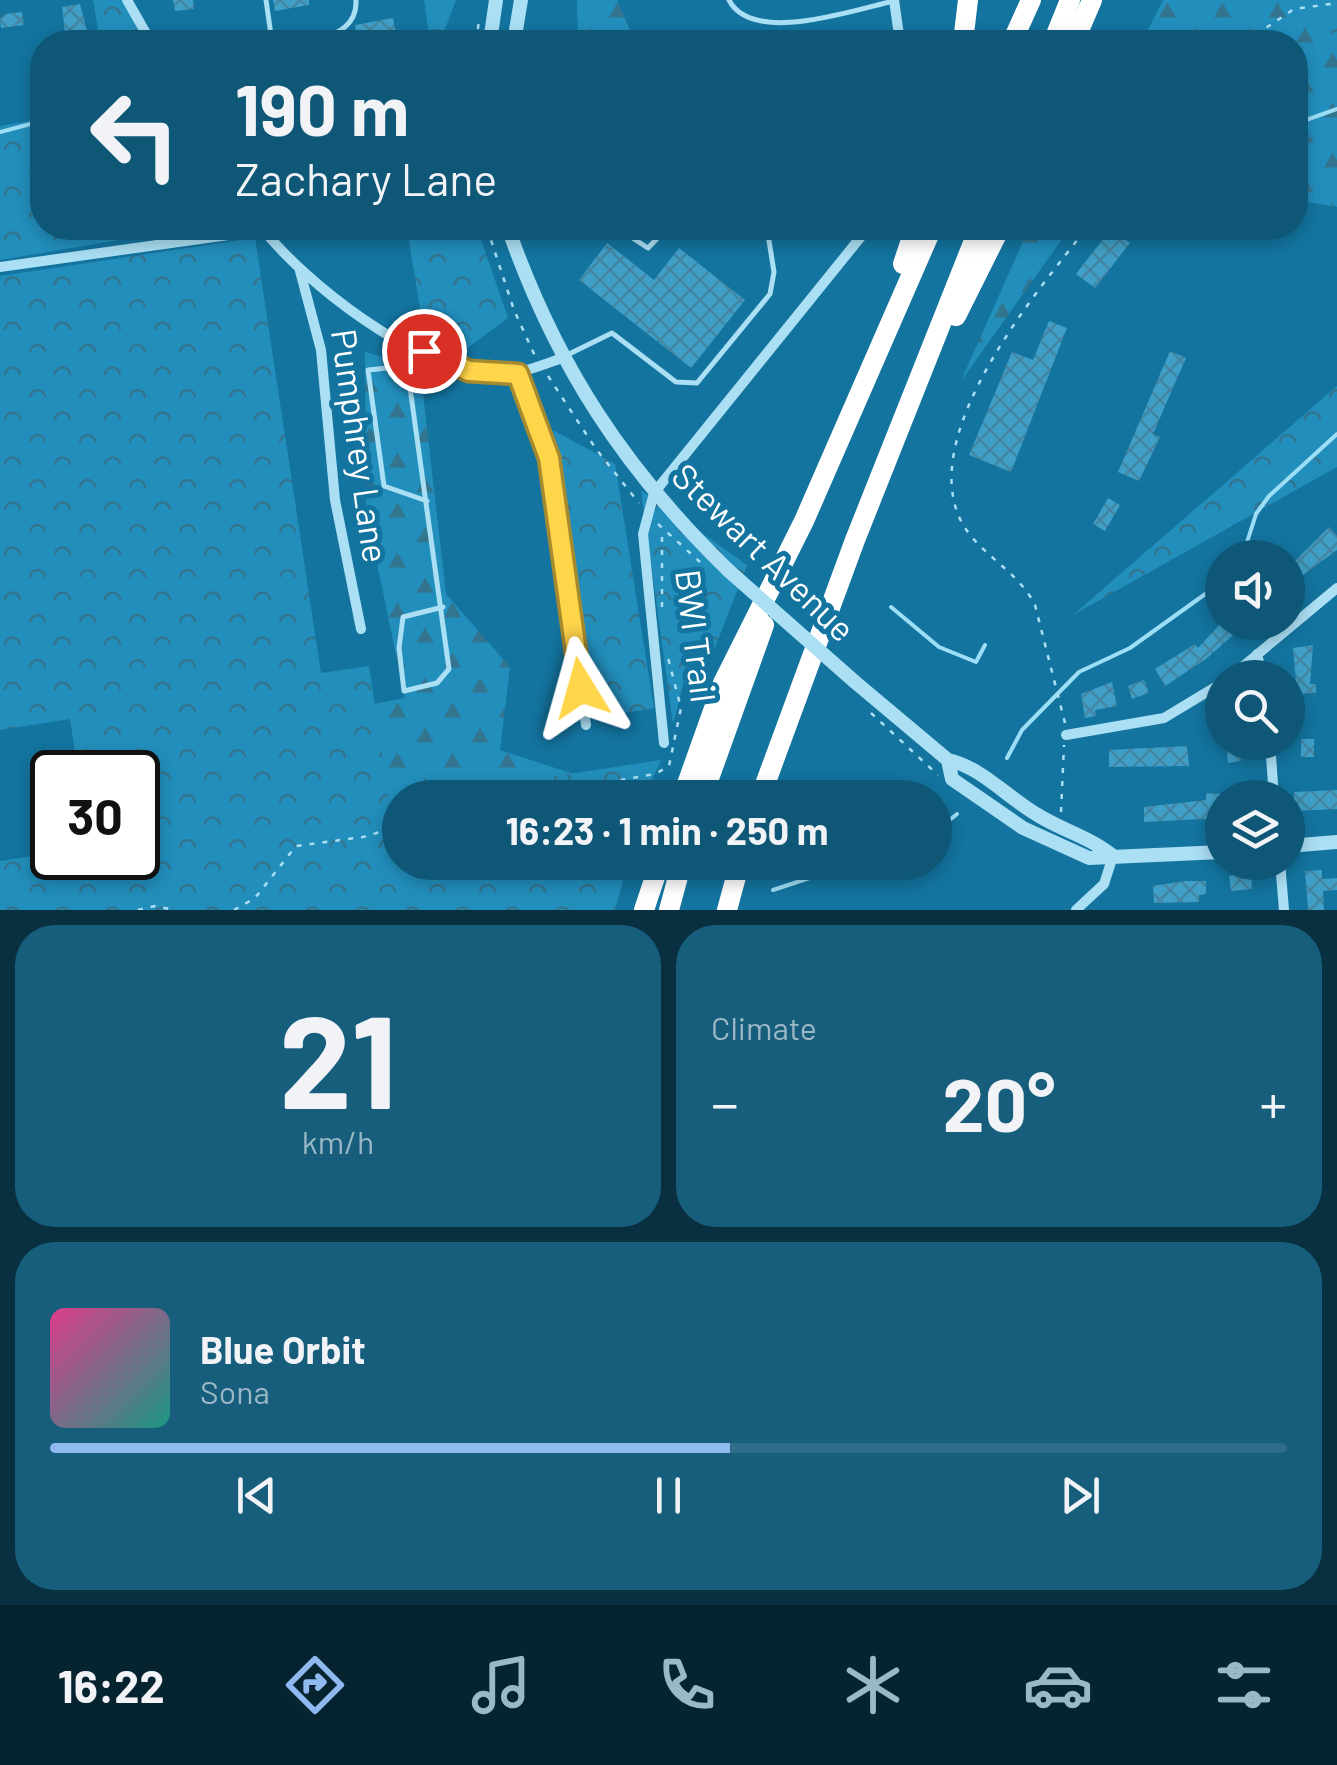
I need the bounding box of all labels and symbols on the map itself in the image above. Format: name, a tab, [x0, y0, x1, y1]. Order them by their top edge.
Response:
pin	[382, 309, 467, 394]
street label: Pumphrey Lane	[324, 326, 398, 565]
street label: Stewart Avenue	[664, 454, 865, 649]
street label: BWI Trail	[668, 567, 726, 705]
position arrow	[529, 636, 633, 740]
speed limit sign: 30	[30, 750, 160, 880]

